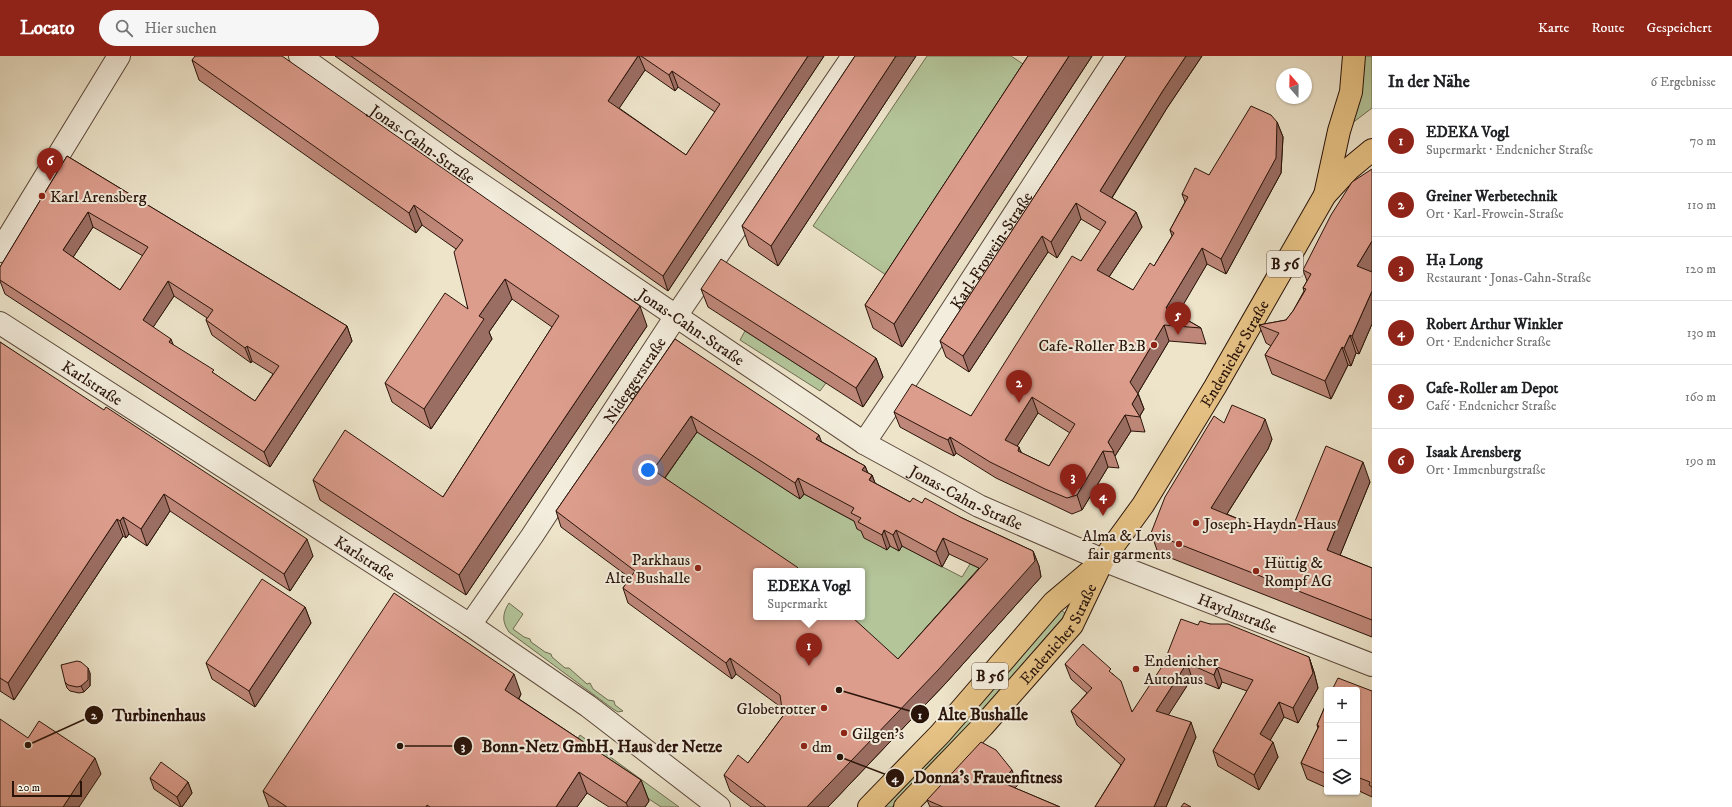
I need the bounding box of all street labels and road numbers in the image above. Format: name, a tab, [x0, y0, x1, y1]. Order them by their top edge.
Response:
street label: Jonas-Cahn-Straße	[364, 99, 479, 189]
street label: Karl-Frowein-Straße	[946, 188, 1038, 313]
road number: B 56	[1267, 251, 1303, 277]
street label: Jonas-Cahn-Straße	[632, 283, 748, 371]
street label: Endenicher Straße	[1196, 296, 1274, 411]
street label: Nideggerstraße	[599, 333, 671, 427]
street label: Karlstraße	[58, 356, 126, 410]
street label: Jonas-Cahn-Straße	[904, 460, 1026, 535]
street label: Karlstraße	[330, 532, 399, 586]
street label: Endenicher Straße	[1015, 580, 1102, 689]
street label: Haydnstraße	[1195, 589, 1280, 638]
road number: B 56	[972, 663, 1008, 689]

